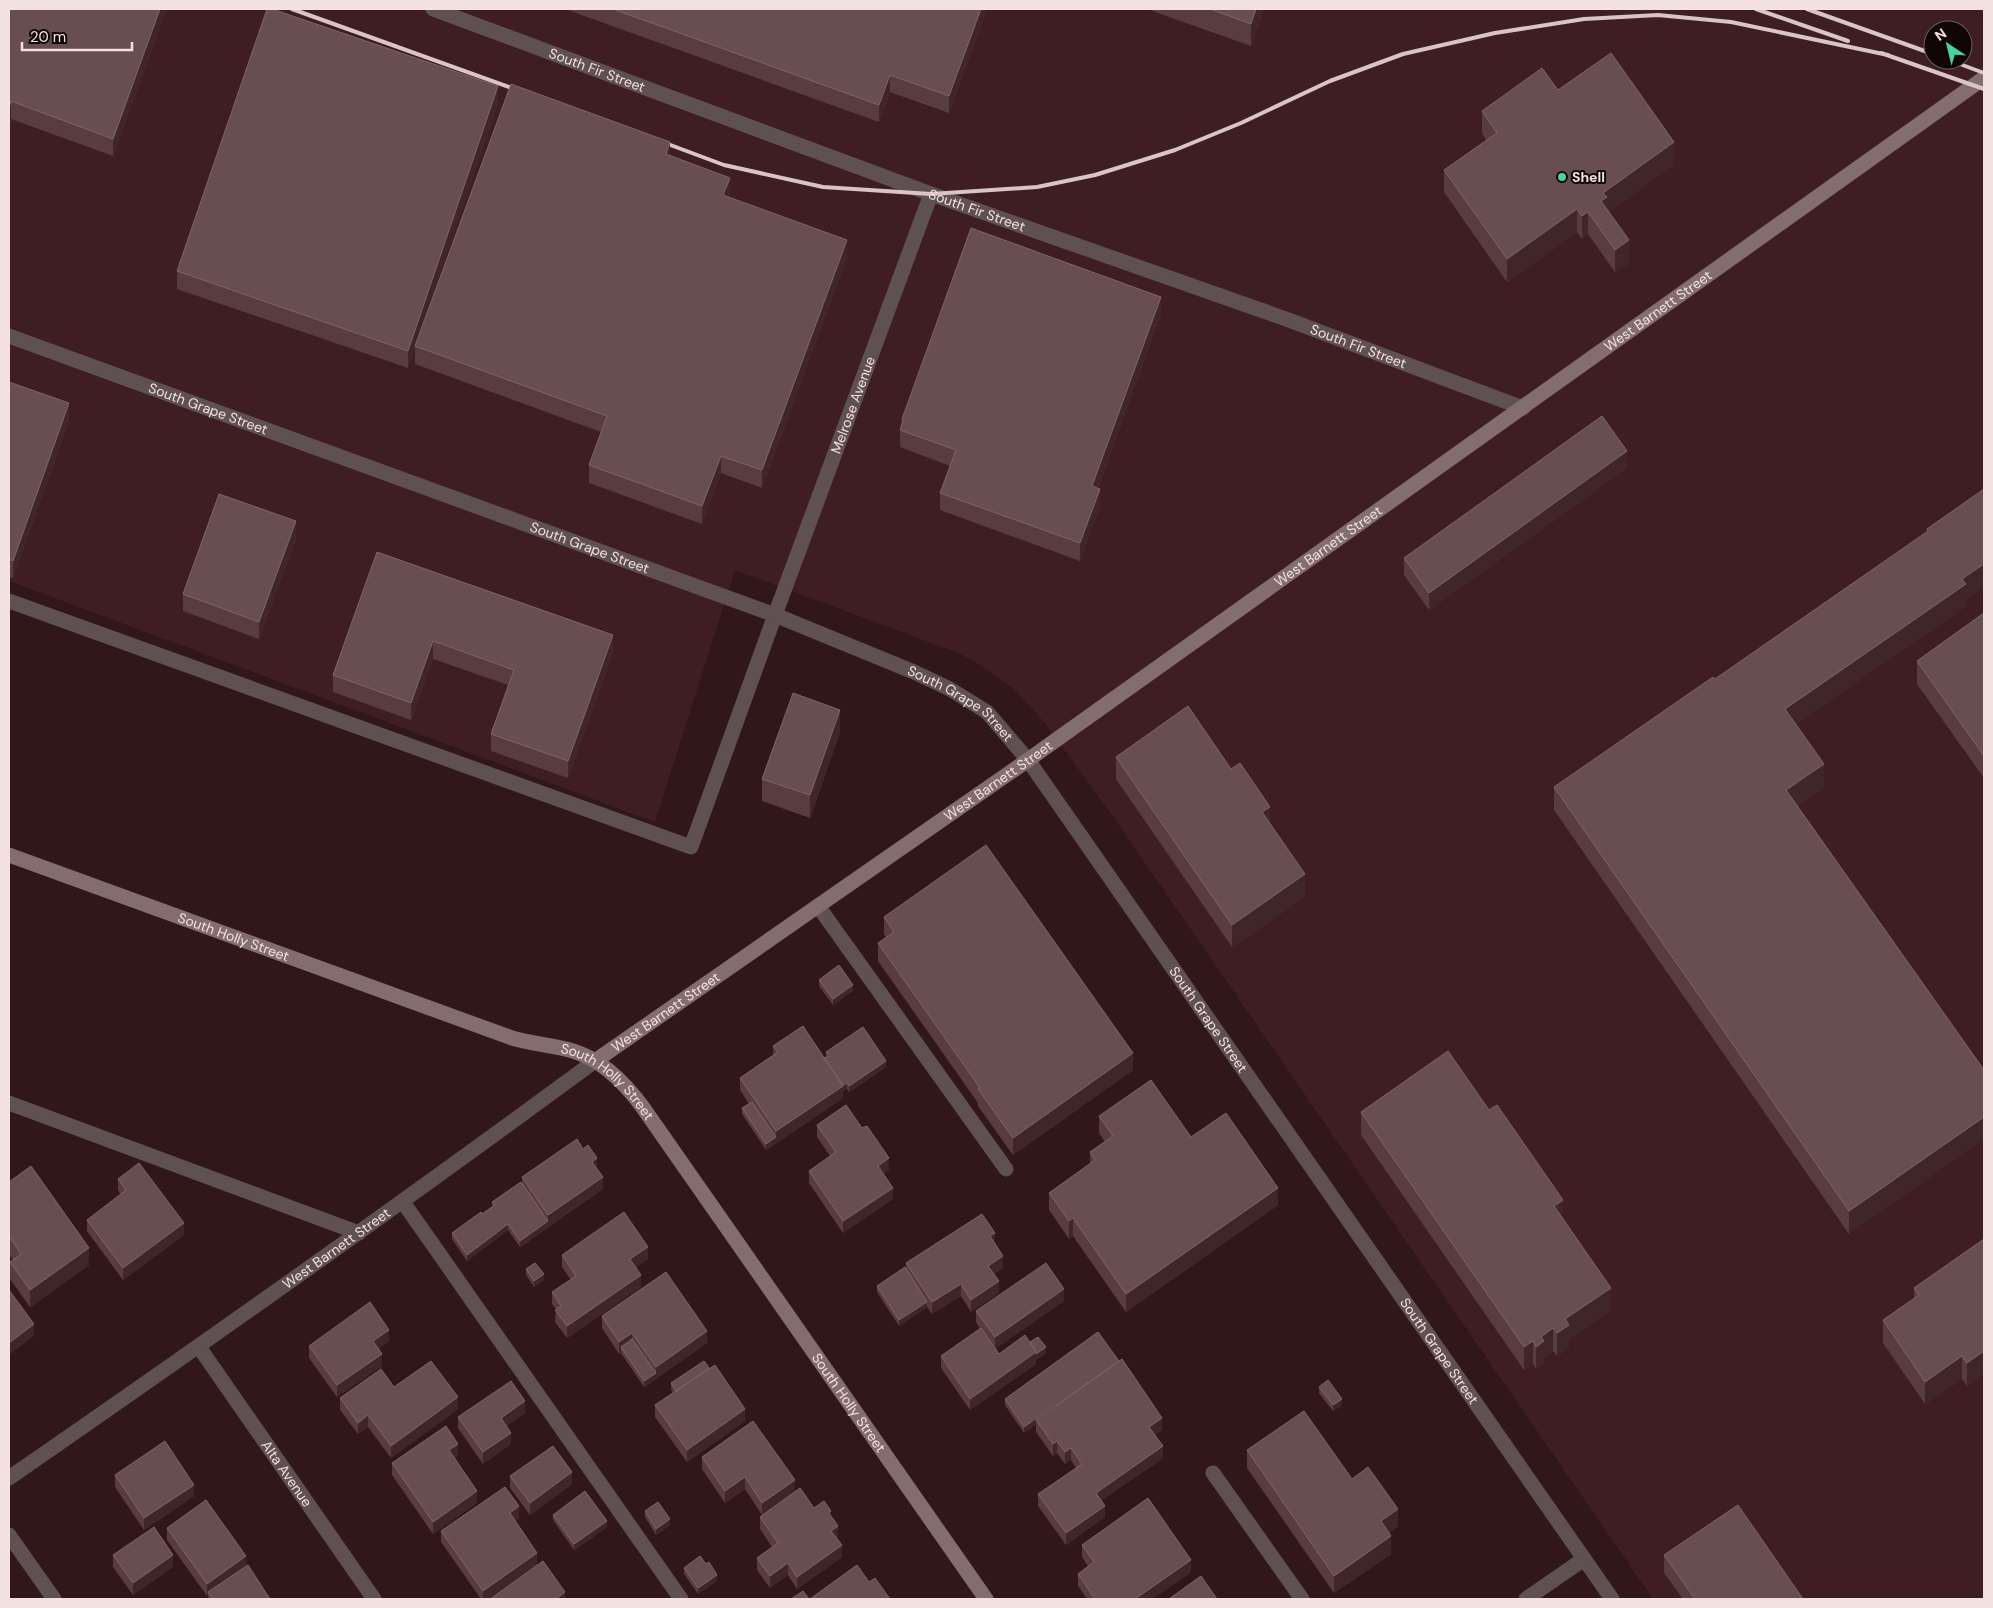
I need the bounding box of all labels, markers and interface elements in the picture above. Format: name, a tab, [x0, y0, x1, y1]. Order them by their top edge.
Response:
scale bar	[22, 20, 132, 52]
north arrow	[1923, 20, 1973, 70]
text: N	[1931, 24, 1950, 45]
text: 20 m	[30, 27, 66, 47]
street label: South Fir Street	[546, 44, 648, 96]
place label: Shell	[1572, 168, 1605, 186]
marker: Shell	[1556, 171, 1568, 183]
street label: South Fir Street	[926, 185, 1028, 235]
street label: West Barnett Street	[1600, 266, 1715, 355]
street label: South Fir Street	[1308, 320, 1409, 372]
street label: Melrose Avenue	[827, 354, 879, 456]
street label: South Grape Street	[146, 379, 270, 438]
street label: West Barnett Street	[1271, 501, 1386, 590]
street label: South Grape Street	[528, 518, 652, 577]
street label: South Grape Street	[905, 661, 1017, 745]
street label: West Barnett Street	[940, 737, 1056, 825]
street label: South Holly Street	[175, 908, 292, 965]
street label: South Grape Street	[1165, 963, 1252, 1076]
street label: West Barnett Street	[608, 968, 723, 1056]
street label: South Holly Street	[559, 1039, 658, 1124]
street label: West Barnett Street	[279, 1204, 394, 1293]
street label: South Grape Street	[1396, 1294, 1483, 1408]
street label: South Holly Street	[808, 1349, 890, 1456]
street label: Alta Avenue	[258, 1437, 316, 1510]

